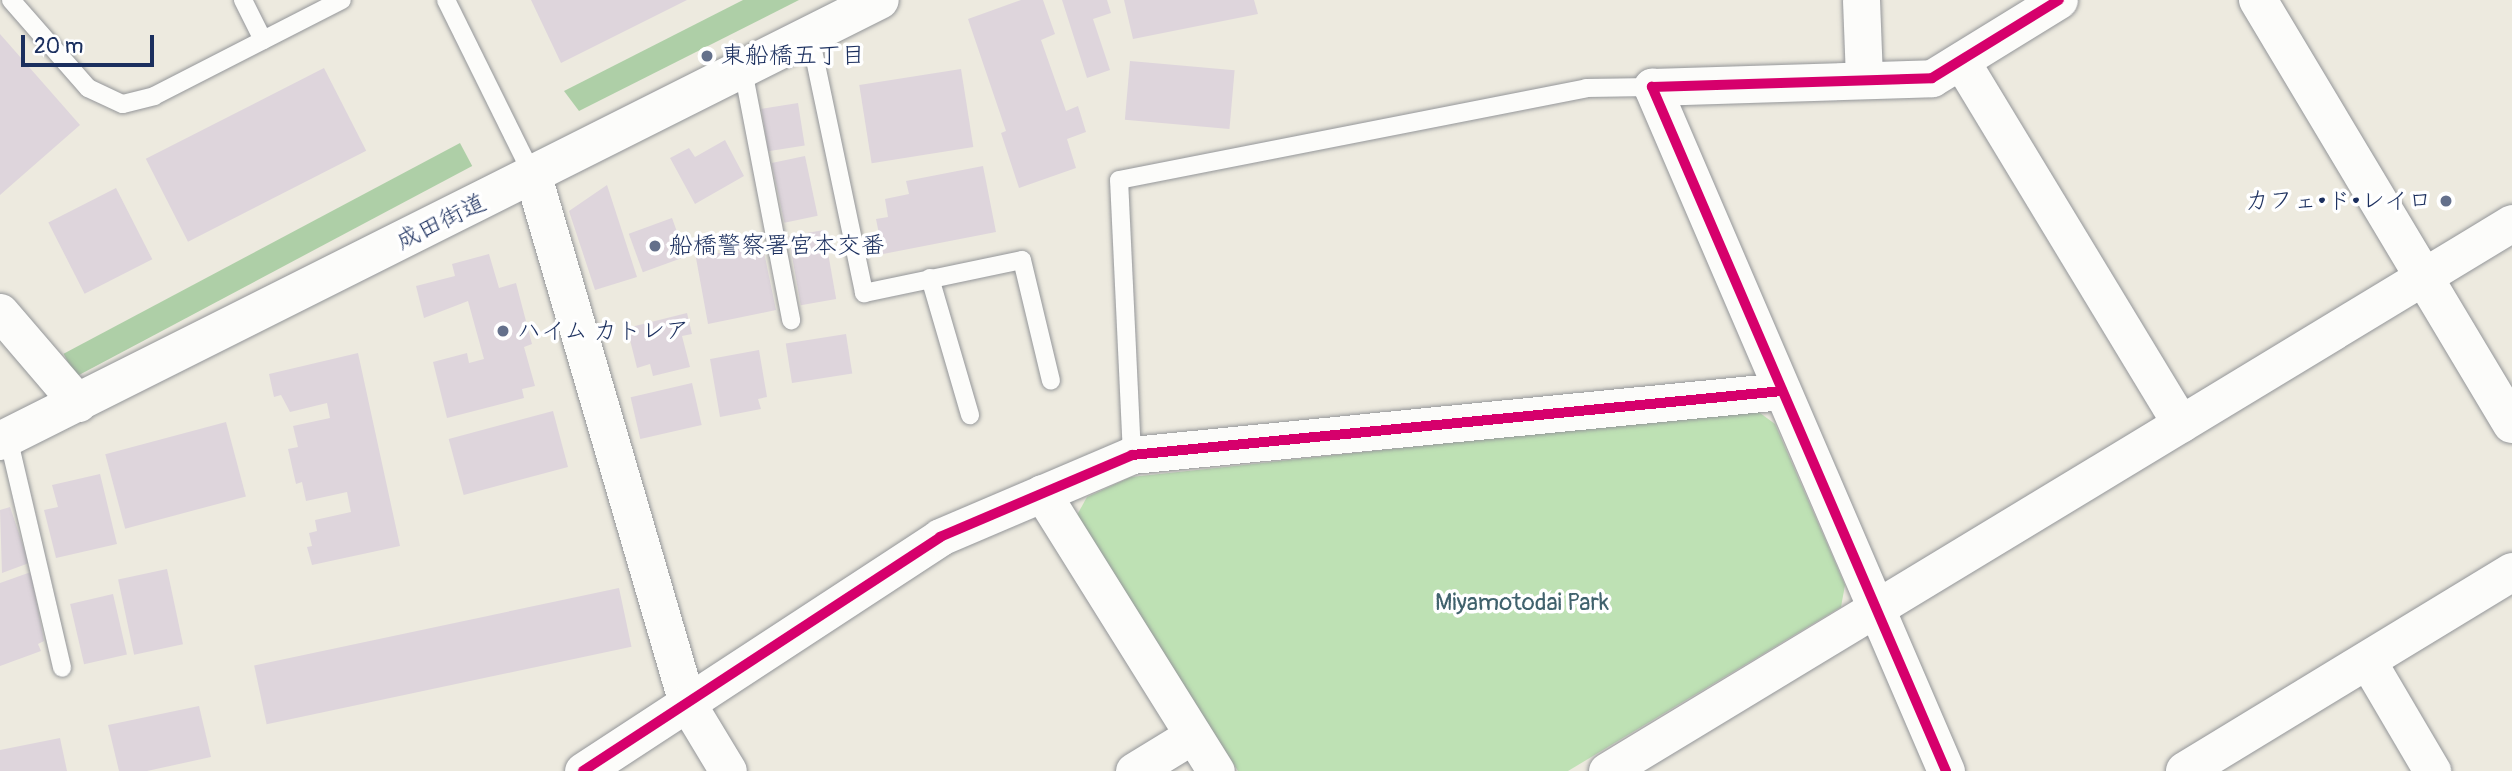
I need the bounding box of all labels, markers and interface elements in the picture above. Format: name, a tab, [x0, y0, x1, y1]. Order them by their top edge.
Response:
scale bar	[24, 21, 158, 65]
text: 20 m	[34, 33, 83, 60]
place label: 東船橋五丁目	[721, 42, 865, 70]
marker: 東船橋五丁目	[699, 48, 715, 64]
place label: カフェ•ド•レイロ	[2244, 187, 2432, 215]
street label: 成田街道	[392, 188, 490, 256]
marker: カフェ•ド•レイロ	[2438, 193, 2454, 209]
place label: 船橋警察署宮本交番	[669, 232, 885, 260]
marker: 船橋警察署宮本交番	[647, 238, 663, 254]
place label: ハイム カトレア	[517, 317, 690, 345]
marker: ハイム カトレア	[495, 323, 511, 339]
park label: Miyamotodai Park	[1435, 589, 1609, 617]

